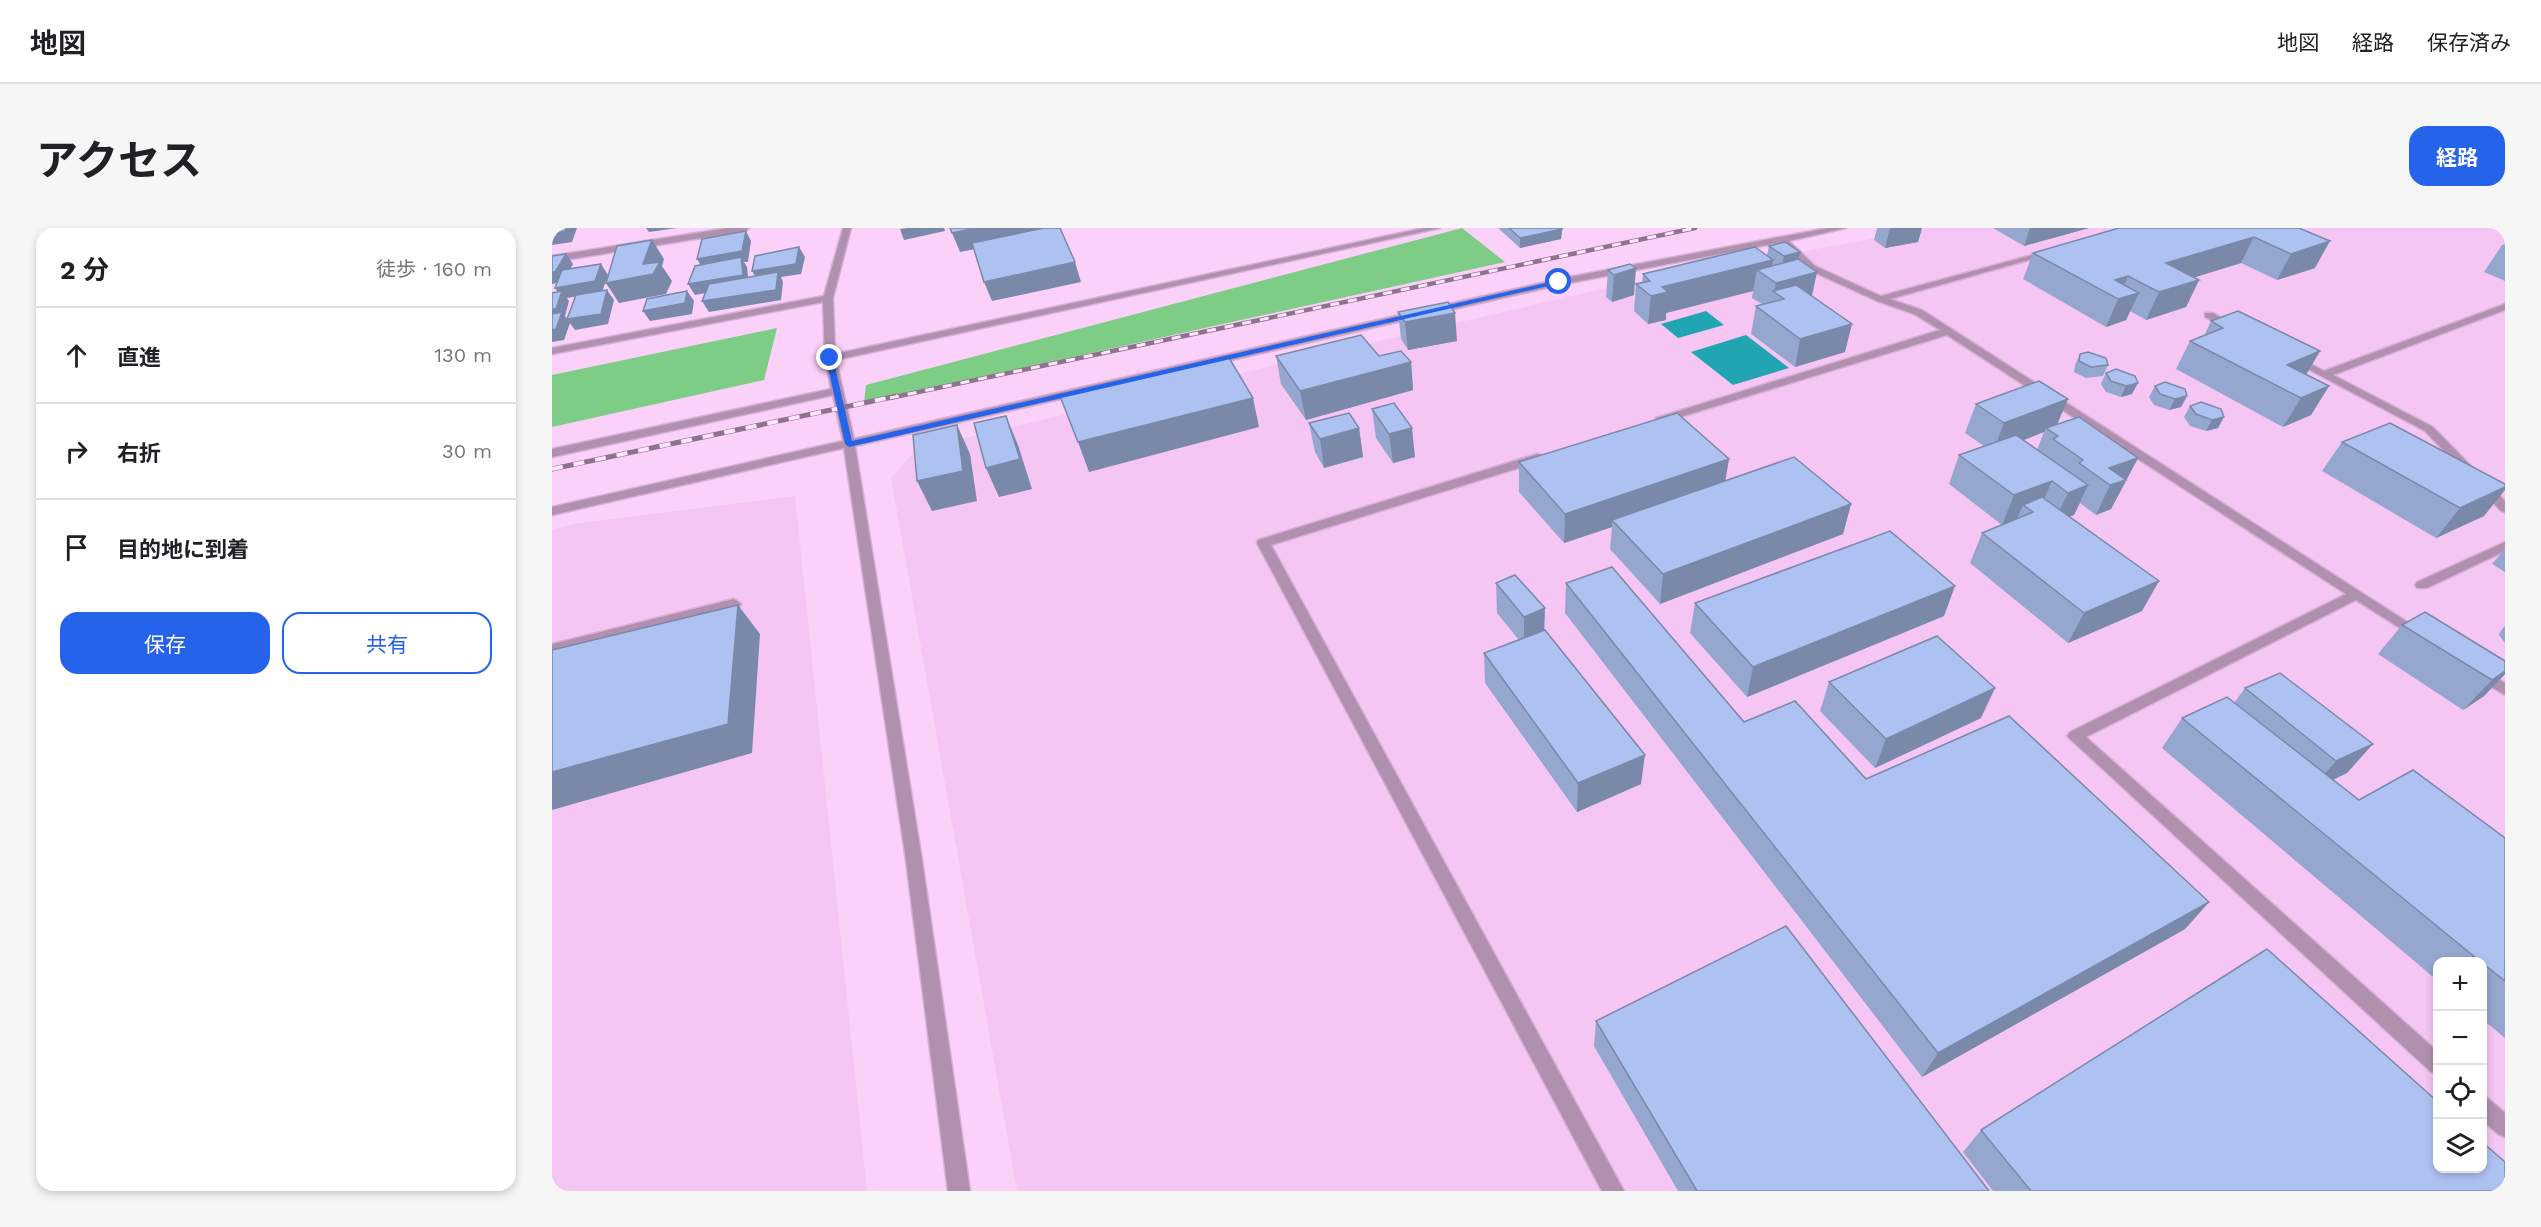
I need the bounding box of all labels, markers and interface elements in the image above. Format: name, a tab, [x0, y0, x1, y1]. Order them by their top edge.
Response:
text: 地図	[30, 27, 86, 60]
text: 地図	[2277, 30, 2319, 55]
text: 経路	[2352, 30, 2394, 55]
text: 保存済み	[2427, 30, 2511, 55]
button: 経路	[2409, 126, 2505, 186]
text: アクセス	[36, 136, 202, 185]
text: 2 分	[60, 255, 109, 285]
text: 徒歩 · 160 m	[376, 257, 492, 281]
route start	[1545, 268, 1571, 294]
icon: ahead	[60, 339, 93, 372]
text: 130 m	[434, 343, 492, 367]
route end	[816, 344, 842, 370]
text: 直進	[117, 345, 161, 370]
icon: right	[60, 435, 93, 468]
text: 30 m	[442, 439, 492, 463]
text: 右折	[117, 441, 161, 466]
icon: arrive	[60, 531, 93, 564]
text: 目的地に到着	[117, 537, 249, 562]
button: 保存	[60, 612, 270, 674]
button: 共有	[282, 612, 492, 674]
map controls	[2433, 957, 2487, 1173]
button: +	[2433, 957, 2487, 1011]
button: −	[2433, 1011, 2487, 1065]
button: locate	[2433, 1065, 2487, 1119]
button: layers	[2433, 1119, 2487, 1173]

